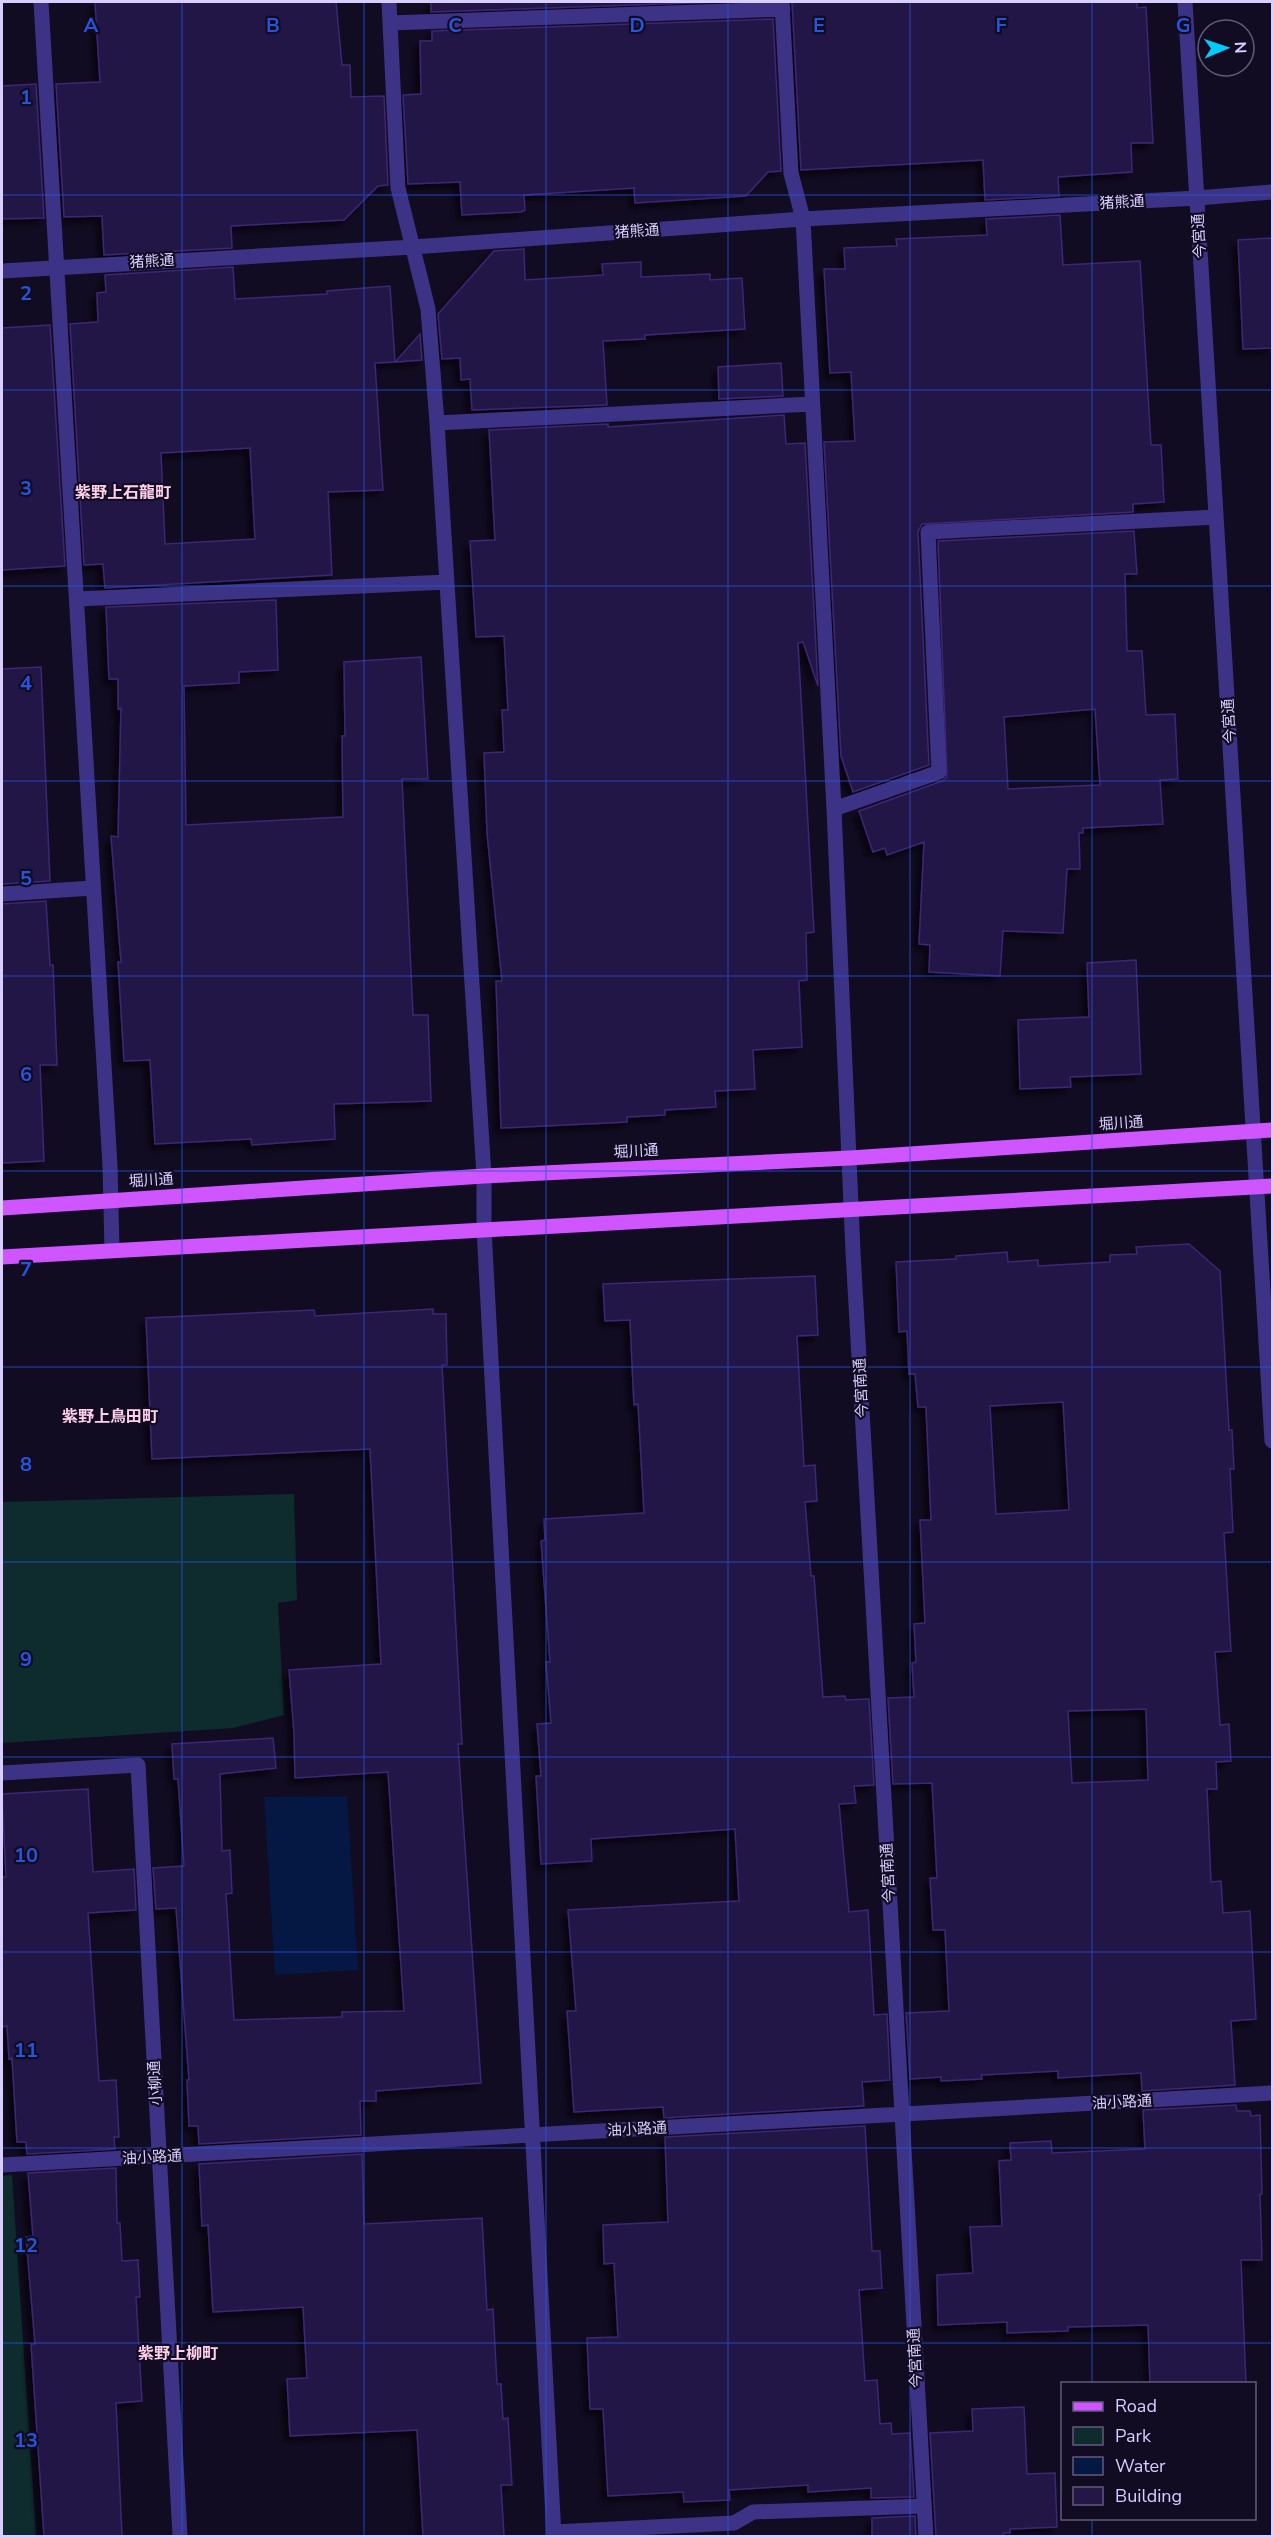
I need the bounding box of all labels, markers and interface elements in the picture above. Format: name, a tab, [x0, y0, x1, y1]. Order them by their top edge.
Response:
text: A	[84, 12, 99, 39]
text: B	[266, 12, 280, 39]
text: C	[448, 12, 462, 39]
text: D	[629, 12, 645, 39]
text: E	[813, 12, 825, 39]
text: F	[995, 12, 1007, 39]
text: G	[1176, 12, 1190, 39]
north arrow	[1196, 18, 1256, 78]
text: N	[1229, 41, 1251, 54]
text: 1	[20, 84, 32, 111]
street label: 猪熊通	[1099, 191, 1145, 213]
street label: 今宮通	[1188, 213, 1210, 259]
street label: 猪熊通	[614, 219, 660, 243]
street label: 猪熊通	[129, 250, 175, 272]
text: 2	[20, 280, 32, 307]
text: 3	[20, 475, 32, 502]
district label: 紫野上石龍町	[75, 482, 171, 504]
text: 4	[20, 670, 32, 697]
street label: 今宮通	[1218, 698, 1240, 744]
text: 5	[20, 865, 32, 892]
text: 6	[20, 1061, 32, 1088]
street label: 堀川通	[1098, 1111, 1144, 1135]
street label: 堀川通	[613, 1140, 659, 1162]
street label: 堀川通	[128, 1168, 174, 1192]
text: 7	[20, 1256, 32, 1283]
street label: 今宮南通	[849, 1358, 873, 1418]
district label: 紫野上鳥田町	[62, 1406, 158, 1428]
text: 8	[20, 1451, 32, 1478]
text: 9	[20, 1646, 32, 1673]
text: 10	[14, 1842, 38, 1869]
street label: 今宮南通	[876, 1843, 900, 1903]
text: 11	[14, 2037, 38, 2064]
street label: 小柳通	[144, 2060, 166, 2106]
street label: 油小路通	[1092, 2090, 1152, 2114]
street label: 油小路通	[607, 2117, 667, 2141]
street label: 油小路通	[122, 2145, 182, 2169]
text: 12	[14, 2232, 38, 2259]
street label: 今宮南通	[903, 2328, 927, 2388]
district label: 紫野上柳町	[138, 2343, 218, 2365]
legend	[1061, 2382, 1256, 2520]
text: Road	[1115, 2394, 1157, 2418]
text: Park	[1115, 2424, 1152, 2448]
text: 13	[14, 2427, 38, 2454]
text: Water	[1115, 2454, 1166, 2478]
text: Building	[1115, 2484, 1182, 2508]

